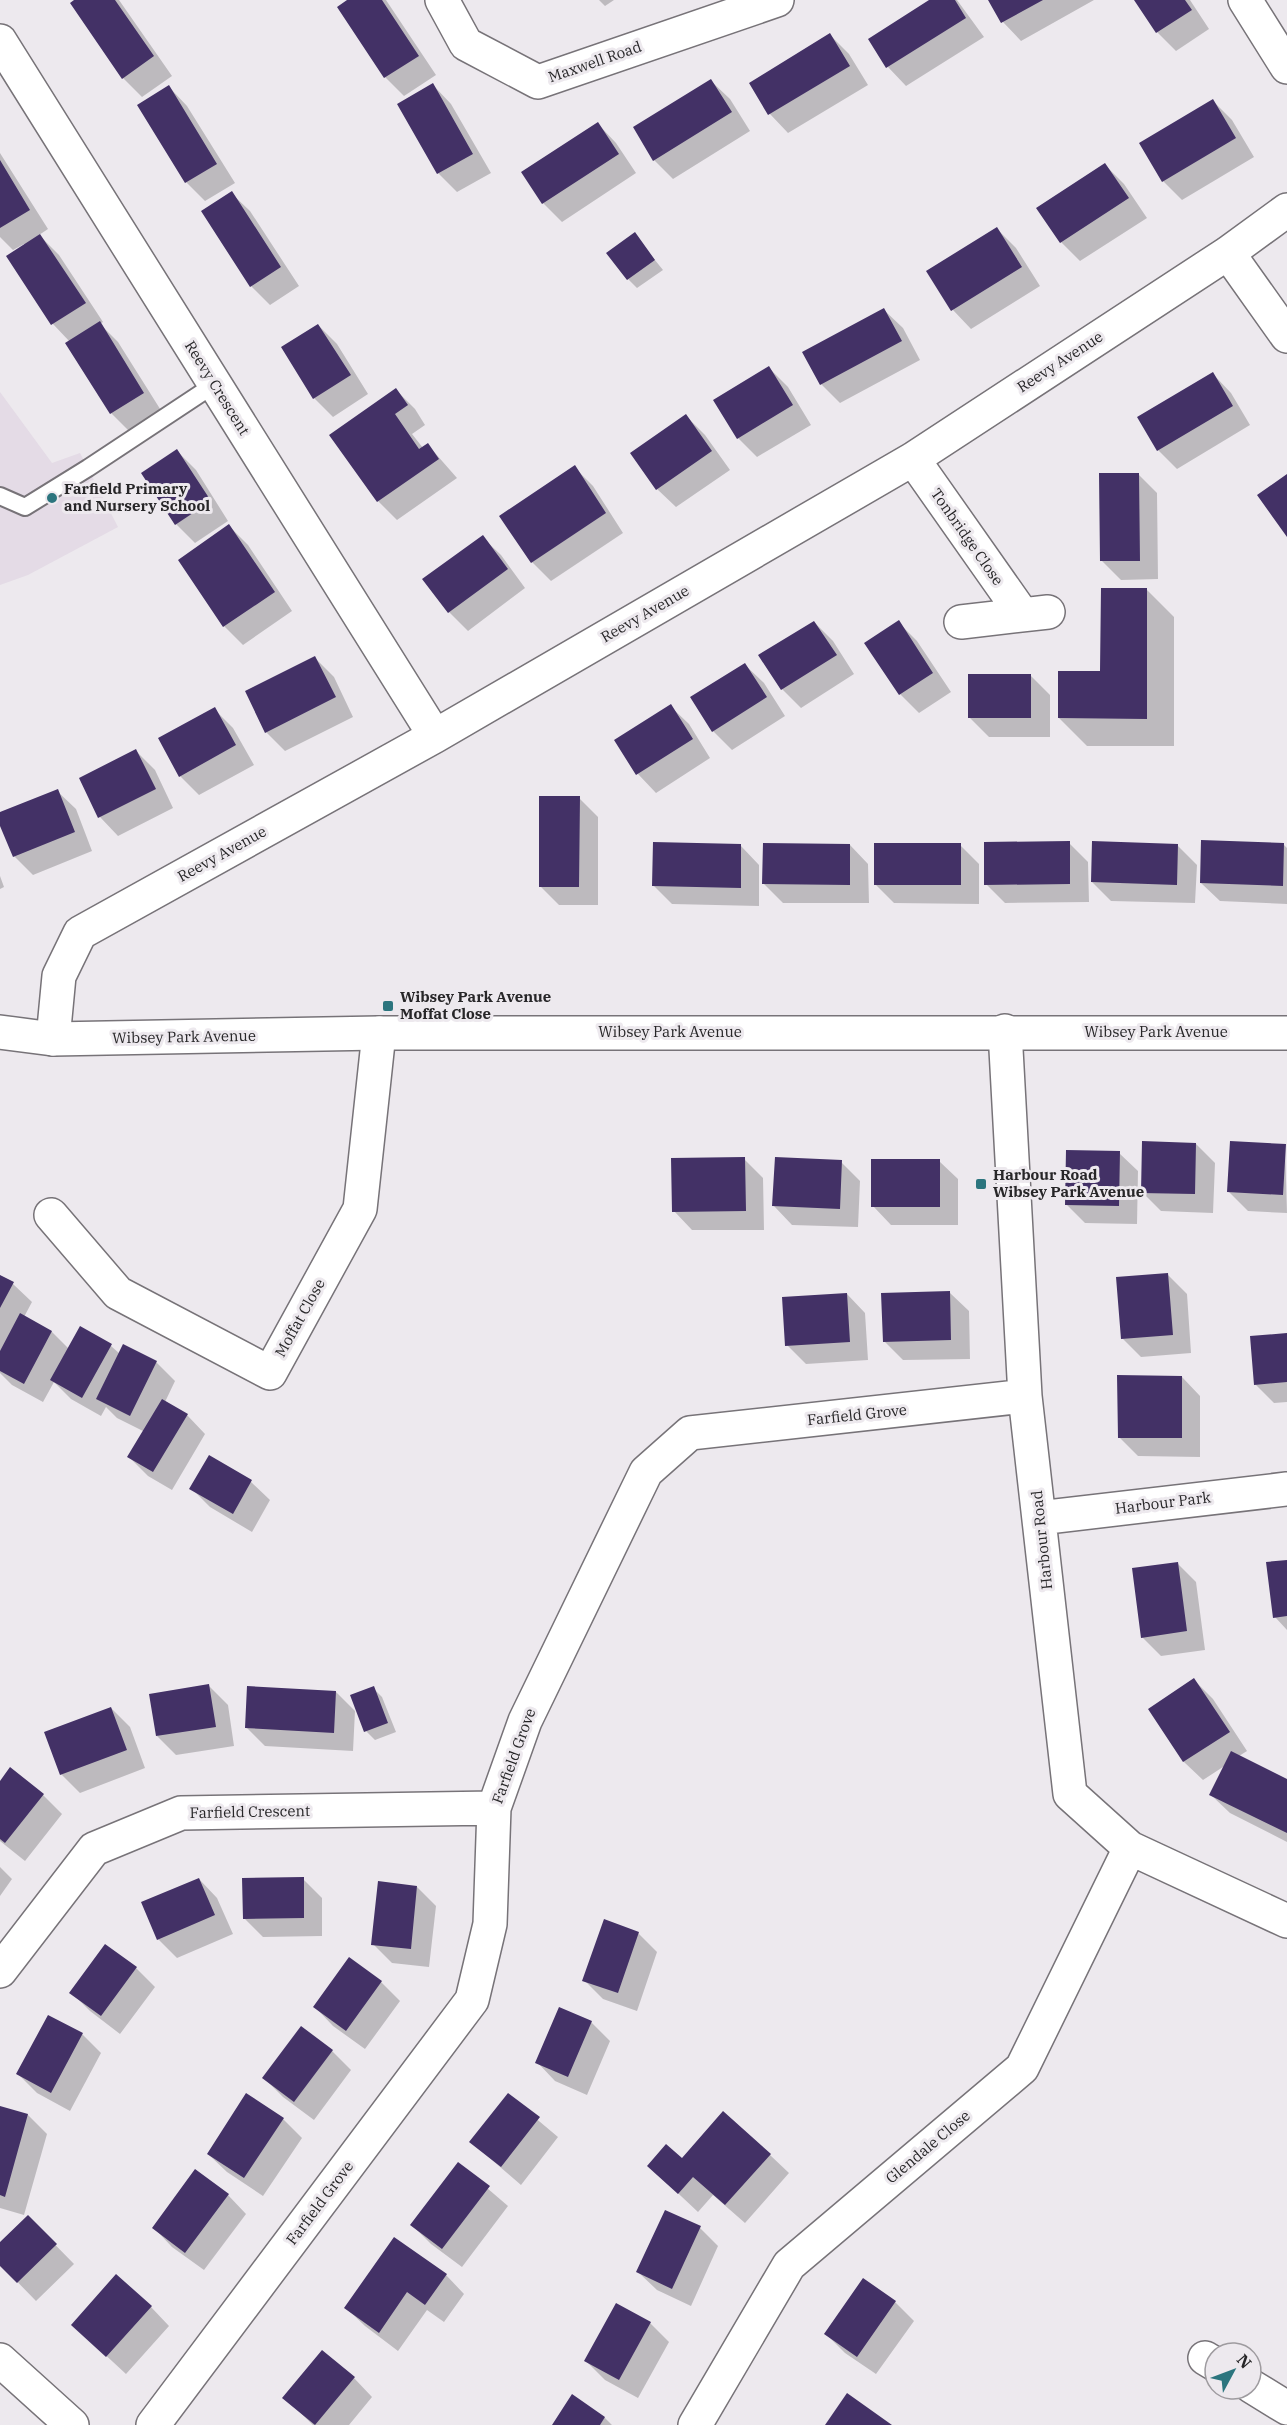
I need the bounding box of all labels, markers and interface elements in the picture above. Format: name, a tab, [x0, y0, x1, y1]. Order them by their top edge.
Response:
street label: Maxwell Road	[546, 37, 644, 86]
street label: Reevy Avenue	[1013, 327, 1106, 396]
street label: Reevy Crescent	[181, 337, 254, 438]
place label: Farfield Primary and Nursery School	[64, 479, 210, 515]
street label: Tonbridge Close	[927, 484, 1008, 589]
marker: Farfield Primary and Nursery School	[45, 491, 59, 505]
street label: Reevy Avenue	[597, 581, 692, 646]
street label: Reevy Avenue	[174, 821, 269, 886]
place label: Wibsey Park Avenue Moffat Close	[400, 987, 551, 1023]
marker: Wibsey Park Avenue Moffat Close	[381, 999, 395, 1013]
street label: Wibsey Park Avenue	[598, 1022, 742, 1041]
street label: Wibsey Park Avenue	[1084, 1022, 1228, 1041]
street label: Wibsey Park Avenue	[112, 1026, 256, 1047]
place label: Harbour Road Wibsey Park Avenue	[993, 1165, 1144, 1201]
marker: Harbour Road Wibsey Park Avenue	[974, 1177, 988, 1191]
street label: Moffat Close	[270, 1275, 329, 1360]
street label: Farfield Grove	[806, 1400, 908, 1429]
street label: Harbour Park	[1114, 1487, 1212, 1518]
street label: Harbour Road	[1027, 1490, 1056, 1590]
street label: Farfield Grove	[487, 1706, 540, 1806]
street label: Farfield Crescent	[190, 1801, 310, 1822]
street label: Glendale Close	[882, 2106, 974, 2187]
street label: Farfield Grove	[282, 2157, 357, 2248]
north arrow	[1203, 2341, 1263, 2401]
text: N	[1233, 2350, 1256, 2372]

